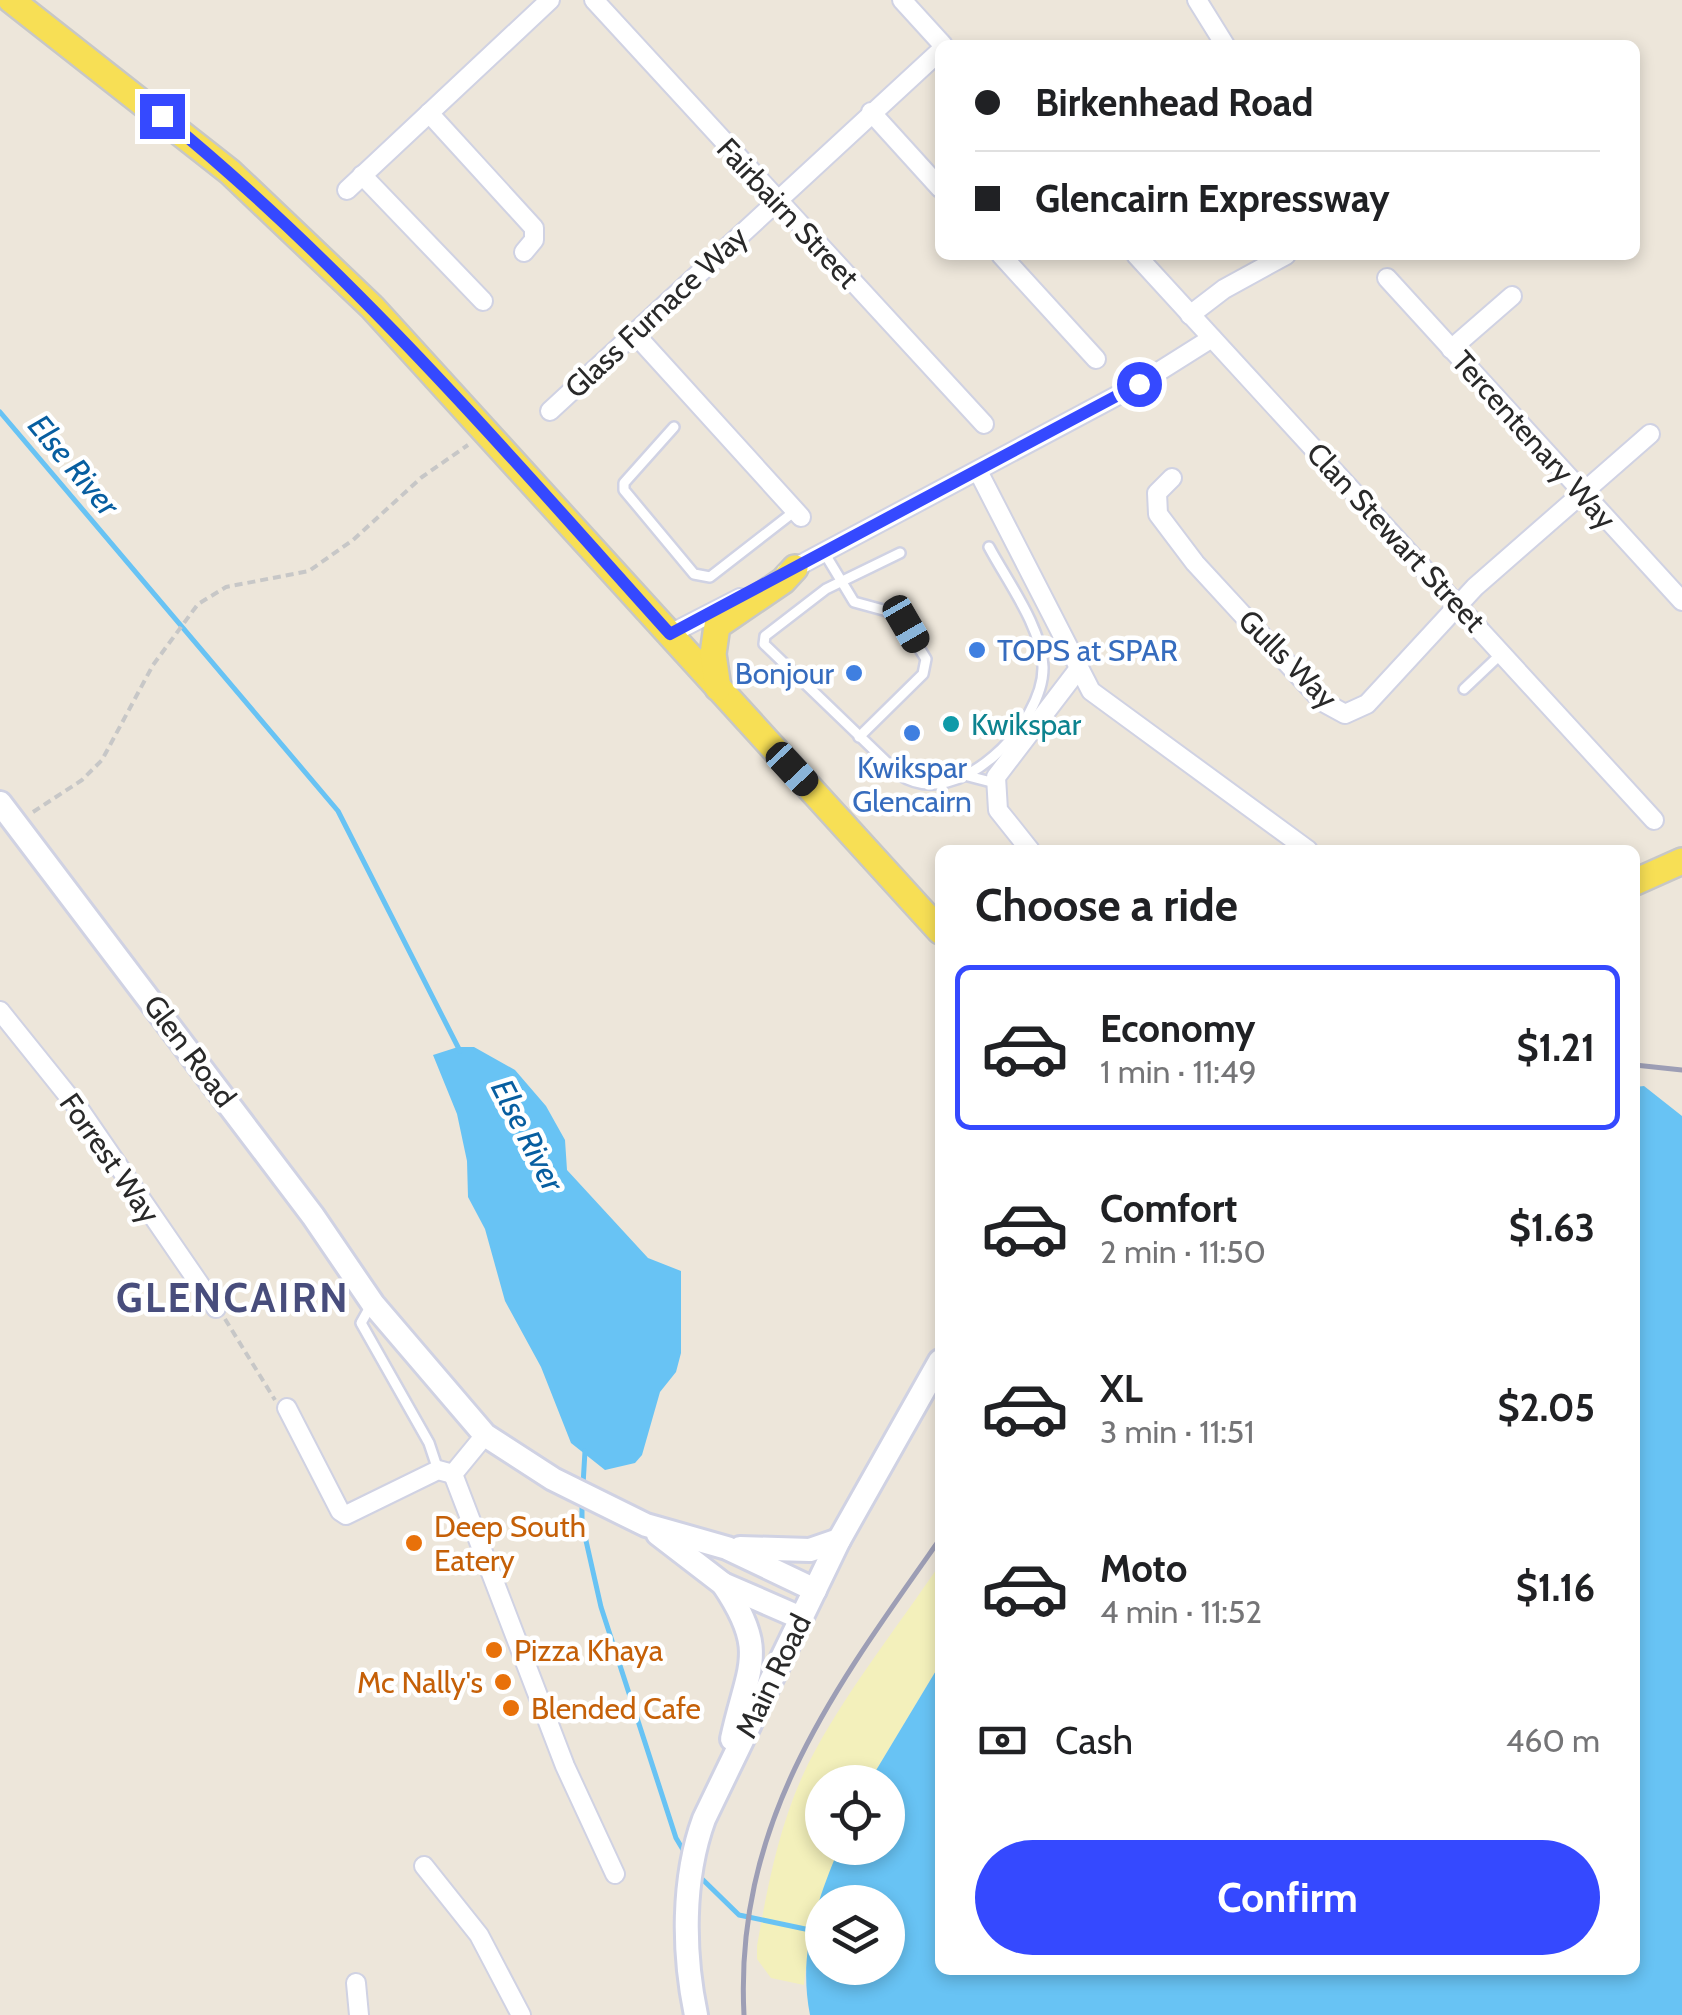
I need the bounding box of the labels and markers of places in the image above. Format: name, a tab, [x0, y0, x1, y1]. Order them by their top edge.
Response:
place label: TOPS at SPAR	[997, 632, 1178, 669]
marker: TOPS at SPAR	[966, 639, 988, 661]
place label: Bonjour	[735, 655, 835, 692]
marker: Bonjour	[843, 662, 865, 684]
place label: Kwikspar	[971, 706, 1082, 743]
marker: Kwikspar	[940, 713, 962, 735]
marker: Kwikspar Glencairn	[901, 722, 923, 744]
place label: Kwikspar Glencairn	[852, 749, 972, 820]
place label: Deep South Eatery	[434, 1508, 586, 1579]
marker: Deep South Eatery	[403, 1532, 425, 1554]
place label: Pizza Khaya	[514, 1632, 664, 1669]
marker: Pizza Khaya	[483, 1639, 505, 1661]
place label: Mc Nally's	[357, 1664, 483, 1701]
marker: Mc Nally's	[492, 1671, 514, 1693]
place label: Blended Cafe	[531, 1690, 701, 1727]
marker: Blended Cafe	[500, 1697, 522, 1719]

